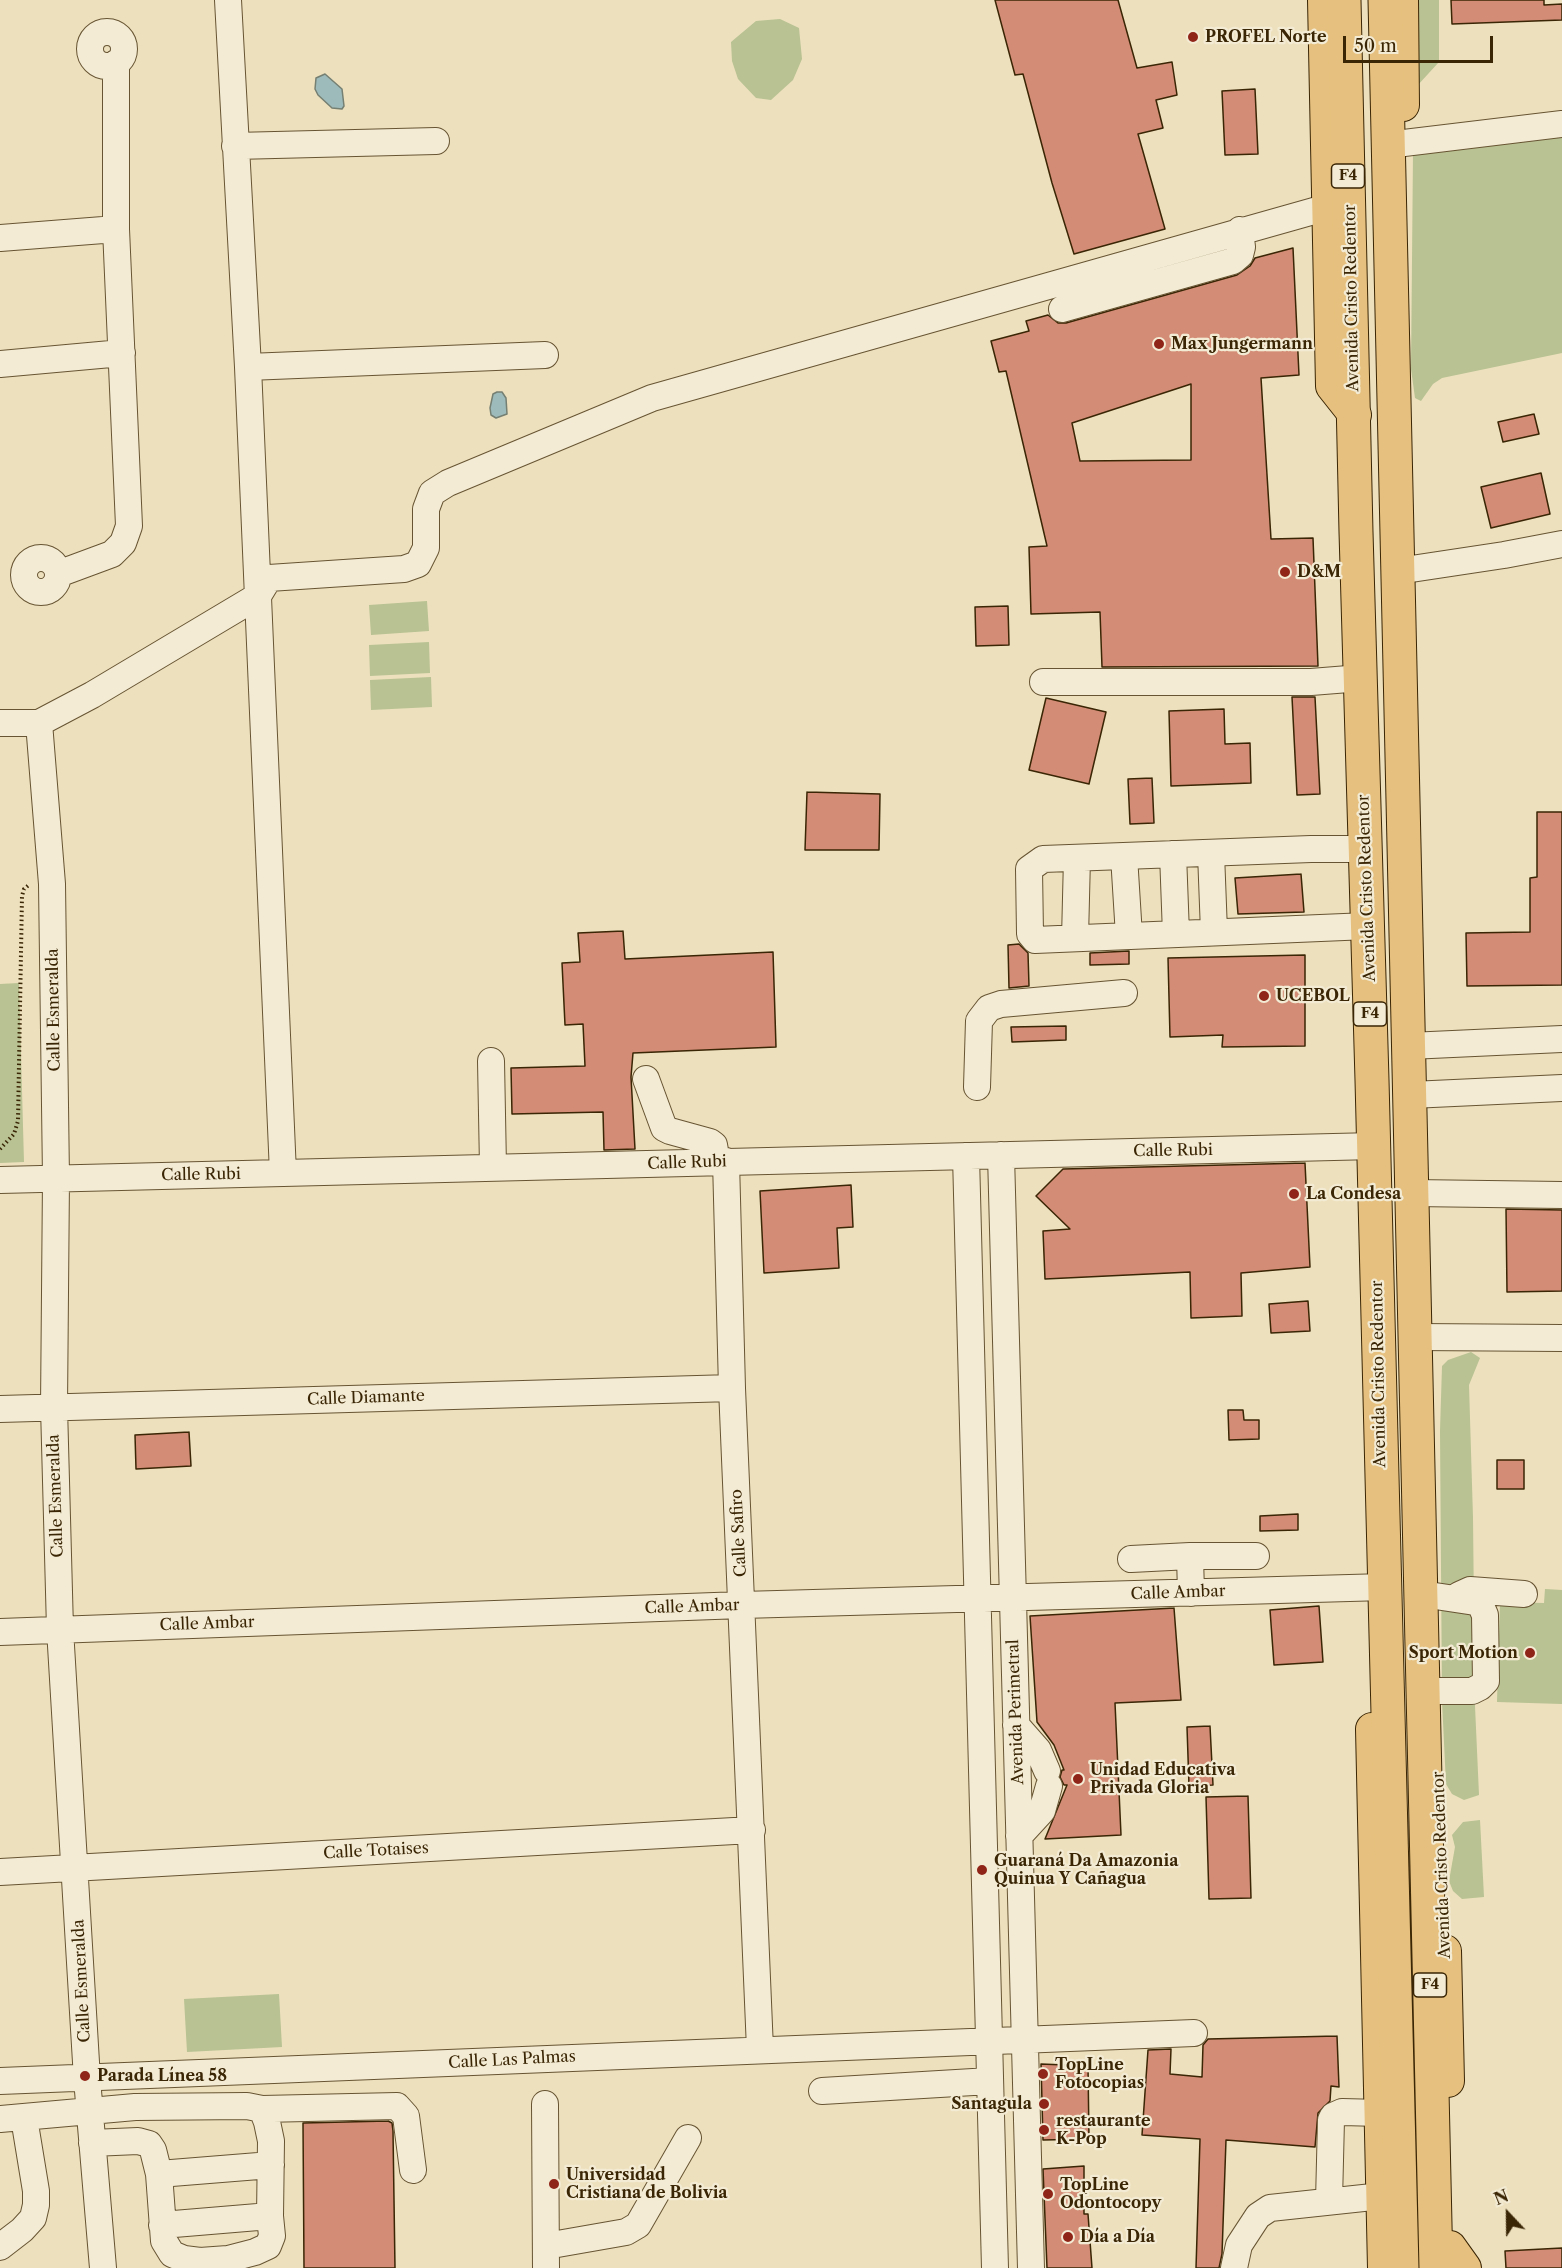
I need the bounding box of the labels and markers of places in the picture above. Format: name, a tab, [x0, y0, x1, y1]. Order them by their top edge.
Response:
place label: PROFEL Norte	[1205, 27, 1327, 47]
marker: PROFEL Norte	[1186, 30, 1200, 44]
place label: Max Jungermann	[1171, 334, 1313, 354]
marker: Max Jungermann	[1152, 337, 1166, 351]
place label: D&M	[1297, 562, 1341, 582]
marker: D&M	[1278, 565, 1292, 579]
place label: UCEBOL	[1276, 986, 1350, 1006]
marker: UCEBOL	[1257, 989, 1271, 1003]
place label: La Condesa	[1306, 1184, 1401, 1204]
marker: La Condesa	[1287, 1187, 1301, 1201]
place label: Sport Motion	[1409, 1643, 1518, 1663]
marker: Sport Motion	[1523, 1646, 1537, 1660]
place label: Unidad Educativa Privada Gloria	[1090, 1760, 1236, 1798]
marker: Unidad Educativa Privada Gloria	[1071, 1772, 1085, 1786]
place label: Guaraná Da Amazonia Quinua Y Cañagua	[994, 1851, 1178, 1889]
marker: Guaraná Da Amazonia Quinua Y Cañagua	[975, 1863, 989, 1877]
place label: TopLine Fotocopias	[1055, 2055, 1144, 2093]
place label: Parada Línea 58	[97, 2066, 227, 2086]
marker: TopLine Fotocopias	[1036, 2067, 1050, 2081]
marker: Parada Línea 58	[78, 2069, 92, 2083]
place label: Santagula	[951, 2094, 1032, 2114]
marker: Santagula	[1037, 2097, 1051, 2111]
place label: restaurante K-Pop	[1056, 2111, 1151, 2149]
marker: restaurante K-Pop	[1037, 2123, 1051, 2137]
place label: Universidad Cristiana de Bolivia	[566, 2165, 728, 2203]
place label: TopLine Odontocopy	[1060, 2175, 1161, 2213]
marker: Universidad Cristiana de Bolivia	[547, 2177, 561, 2191]
marker: TopLine Odontocopy	[1041, 2187, 1055, 2201]
place label: Día a Día	[1080, 2227, 1155, 2247]
marker: Día a Día	[1061, 2230, 1075, 2244]

